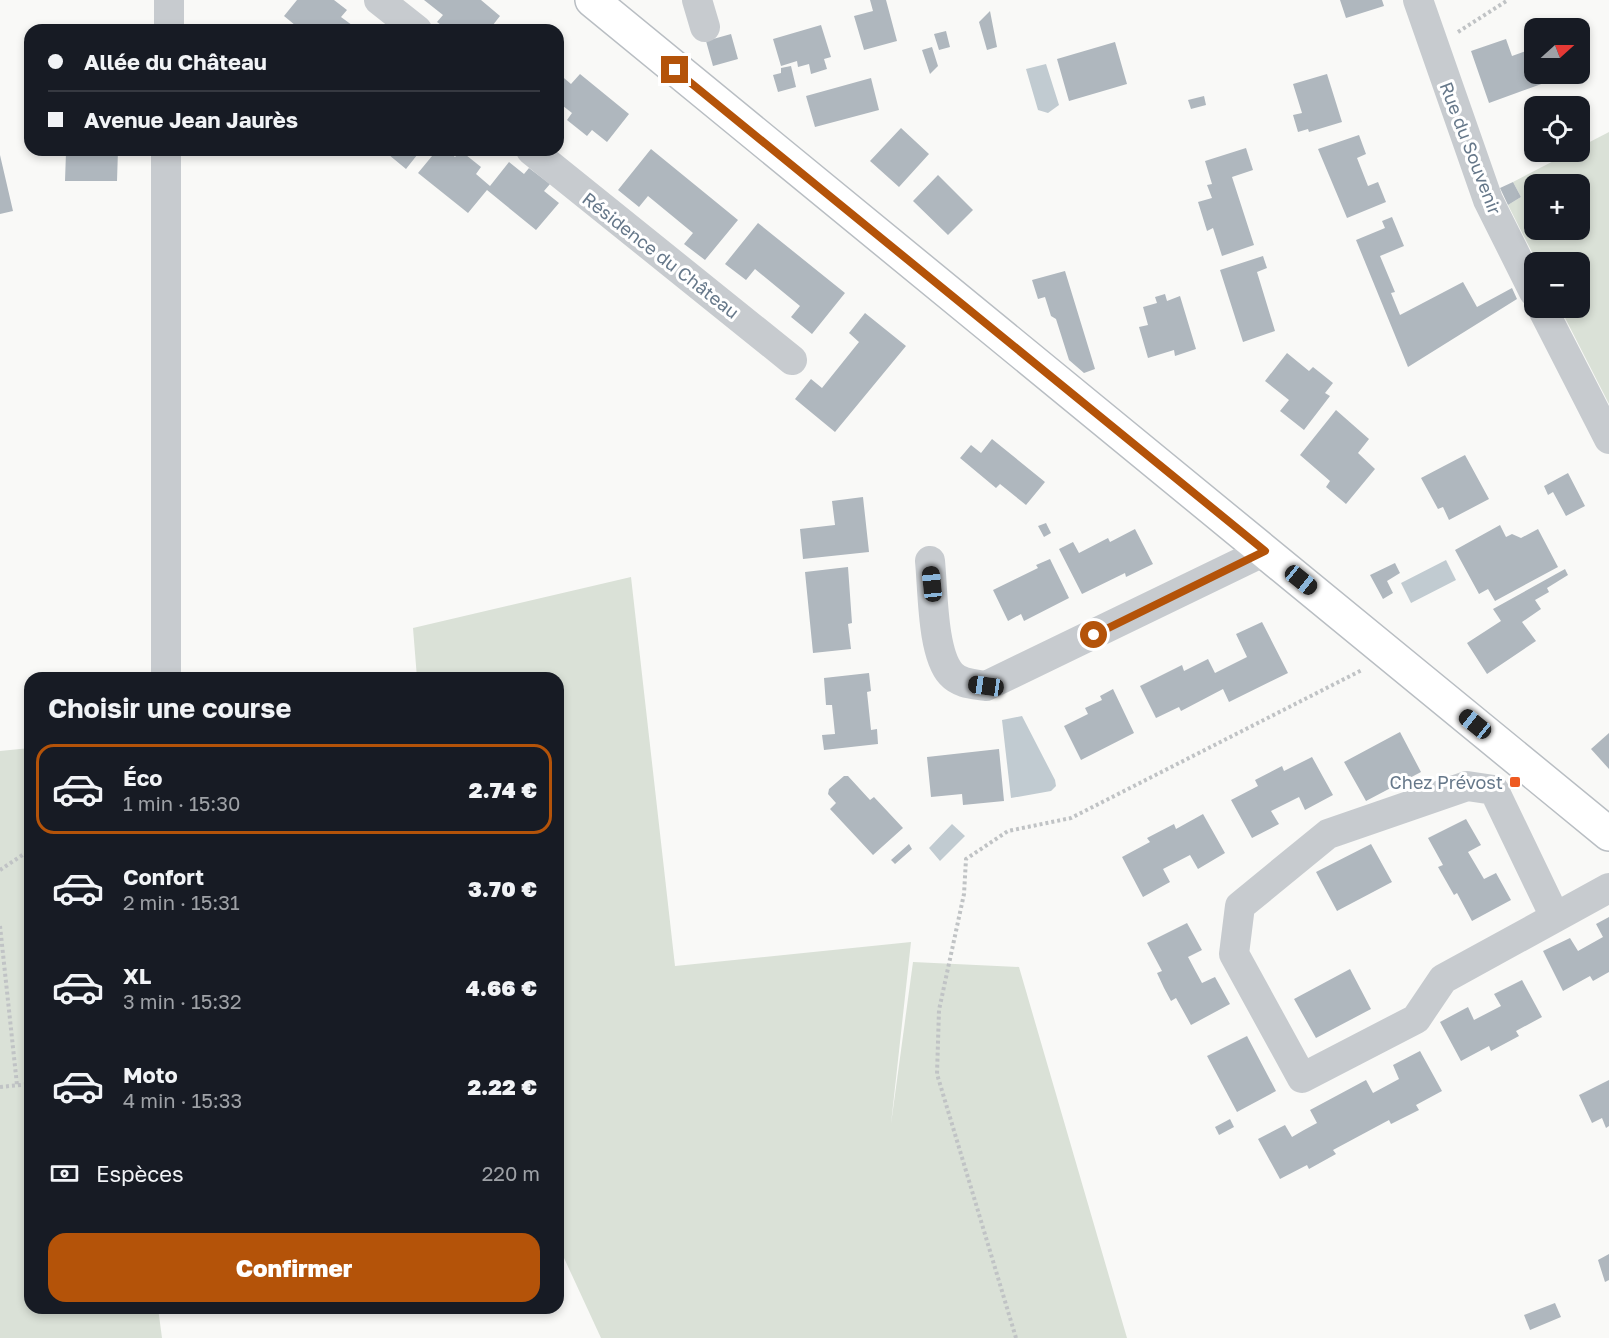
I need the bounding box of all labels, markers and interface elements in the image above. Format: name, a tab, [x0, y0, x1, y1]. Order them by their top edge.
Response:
north arrow	[1524, 18, 1590, 84]
map controls	[1524, 18, 1590, 318]
text: Allée du Château	[84, 48, 267, 75]
route end	[661, 56, 688, 83]
street label: Rue du Souvenir	[1436, 78, 1506, 218]
button: locate	[1524, 96, 1590, 162]
text: Avenue Jean Jaurès	[84, 106, 298, 133]
button: +	[1524, 174, 1590, 240]
street label: Résidence du Château	[578, 187, 744, 323]
button: −	[1524, 252, 1590, 318]
car	[1281, 562, 1321, 598]
car	[921, 565, 943, 603]
route start	[1080, 621, 1107, 648]
car	[967, 675, 1005, 697]
text: Choisir une course	[48, 692, 291, 724]
car	[1455, 706, 1495, 742]
icon: car	[51, 762, 105, 816]
text: Éco	[123, 764, 162, 791]
place label: Chez Prévost	[1390, 771, 1503, 793]
marker: Chez Prévost	[1508, 775, 1522, 789]
text: 2.74 €	[469, 776, 537, 803]
text: 1 min · 15:30	[123, 791, 240, 815]
icon: car	[51, 861, 105, 915]
text: Confort	[123, 863, 204, 890]
text: 3.70 €	[468, 875, 537, 902]
text: 2 min · 15:31	[123, 890, 240, 914]
icon: car	[51, 960, 105, 1014]
text: XL	[123, 962, 151, 989]
text: 4.66 €	[466, 974, 537, 1001]
text: 3 min · 15:32	[123, 989, 242, 1013]
icon: car	[51, 1059, 105, 1113]
text: Moto	[123, 1061, 178, 1088]
text: 2.22 €	[467, 1073, 537, 1100]
text: 4 min · 15:33	[123, 1088, 242, 1112]
icon: cash	[48, 1157, 81, 1190]
text: Espèces	[96, 1160, 184, 1187]
text: 220 m	[482, 1161, 540, 1185]
button: Confirmer	[48, 1233, 540, 1302]

